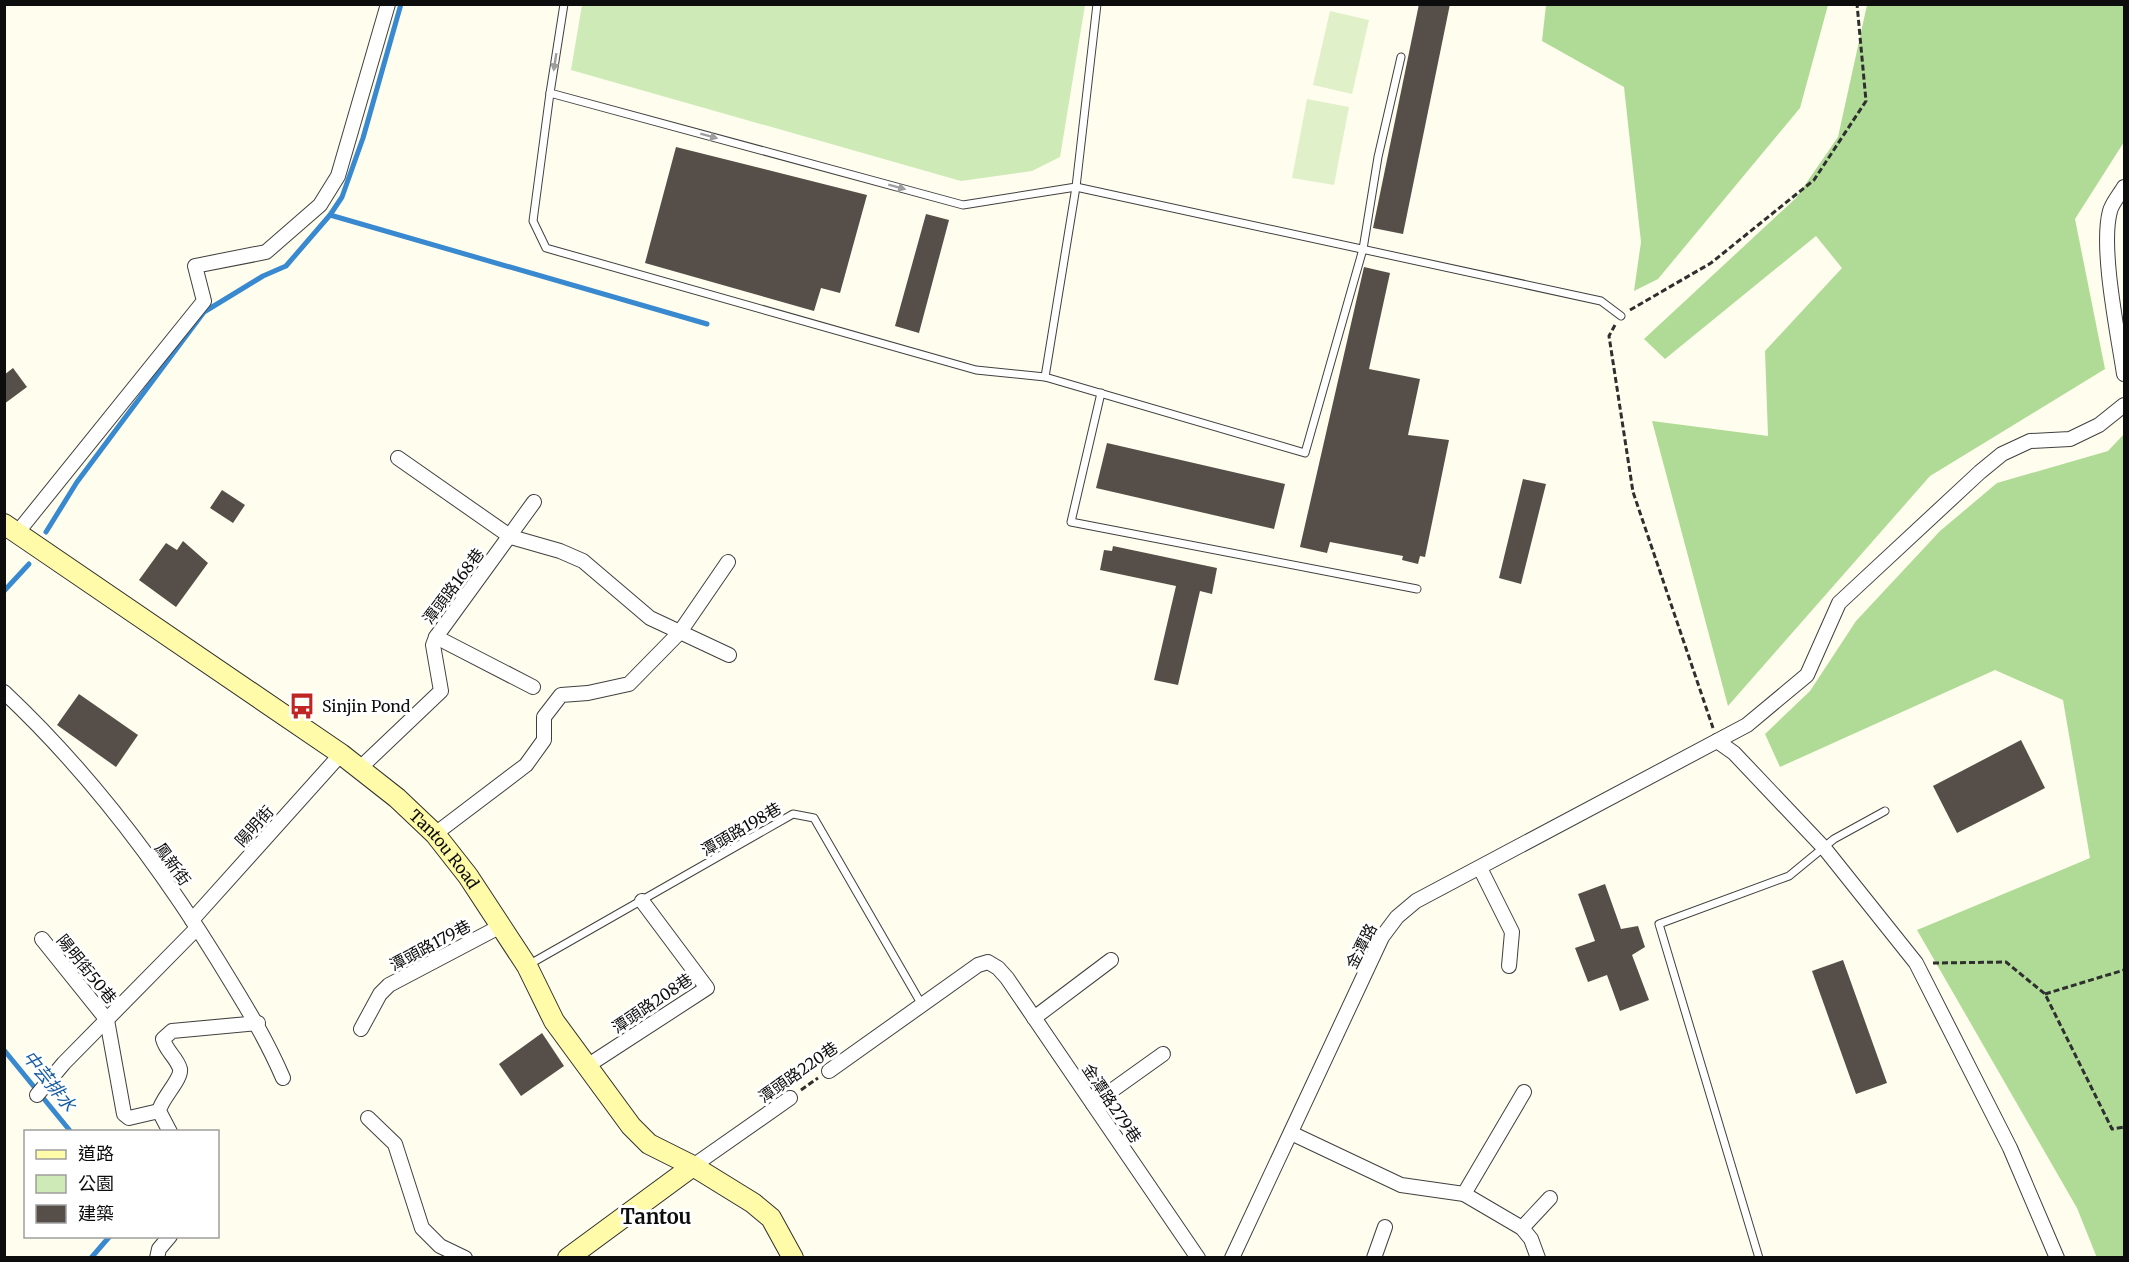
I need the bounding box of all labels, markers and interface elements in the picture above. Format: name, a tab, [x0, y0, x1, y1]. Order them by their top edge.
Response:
one-way arrow	[550, 53, 559, 72]
one-way arrow	[700, 131, 718, 141]
one-way arrow	[888, 182, 906, 192]
street label: 潭頭路168巷	[418, 544, 488, 628]
bus stop icon: Sinjin Pond	[287, 691, 317, 721]
place label: Sinjin Pond	[322, 696, 411, 716]
street label: 潭頭路198巷	[697, 798, 785, 860]
street label: 陽明街	[231, 801, 277, 851]
street label: Tantou Road	[405, 805, 484, 893]
street label: 鳳新街	[151, 839, 195, 889]
street label: 潭頭路179巷	[386, 915, 474, 975]
street label: 金潭路	[1341, 920, 1381, 972]
street label: 陽明街50巷	[53, 930, 121, 1008]
street label: 潭頭路208巷	[608, 969, 696, 1037]
street label: 潭頭路220巷	[754, 1037, 842, 1107]
water label: 中芸排水	[18, 1045, 82, 1117]
street label: 金潭路279巷	[1078, 1059, 1146, 1147]
legend	[24, 1130, 219, 1238]
text: 道路	[78, 1142, 114, 1165]
text: 公園	[78, 1172, 114, 1195]
text: 建築	[78, 1202, 114, 1225]
district label: Tantou	[621, 1204, 692, 1229]

